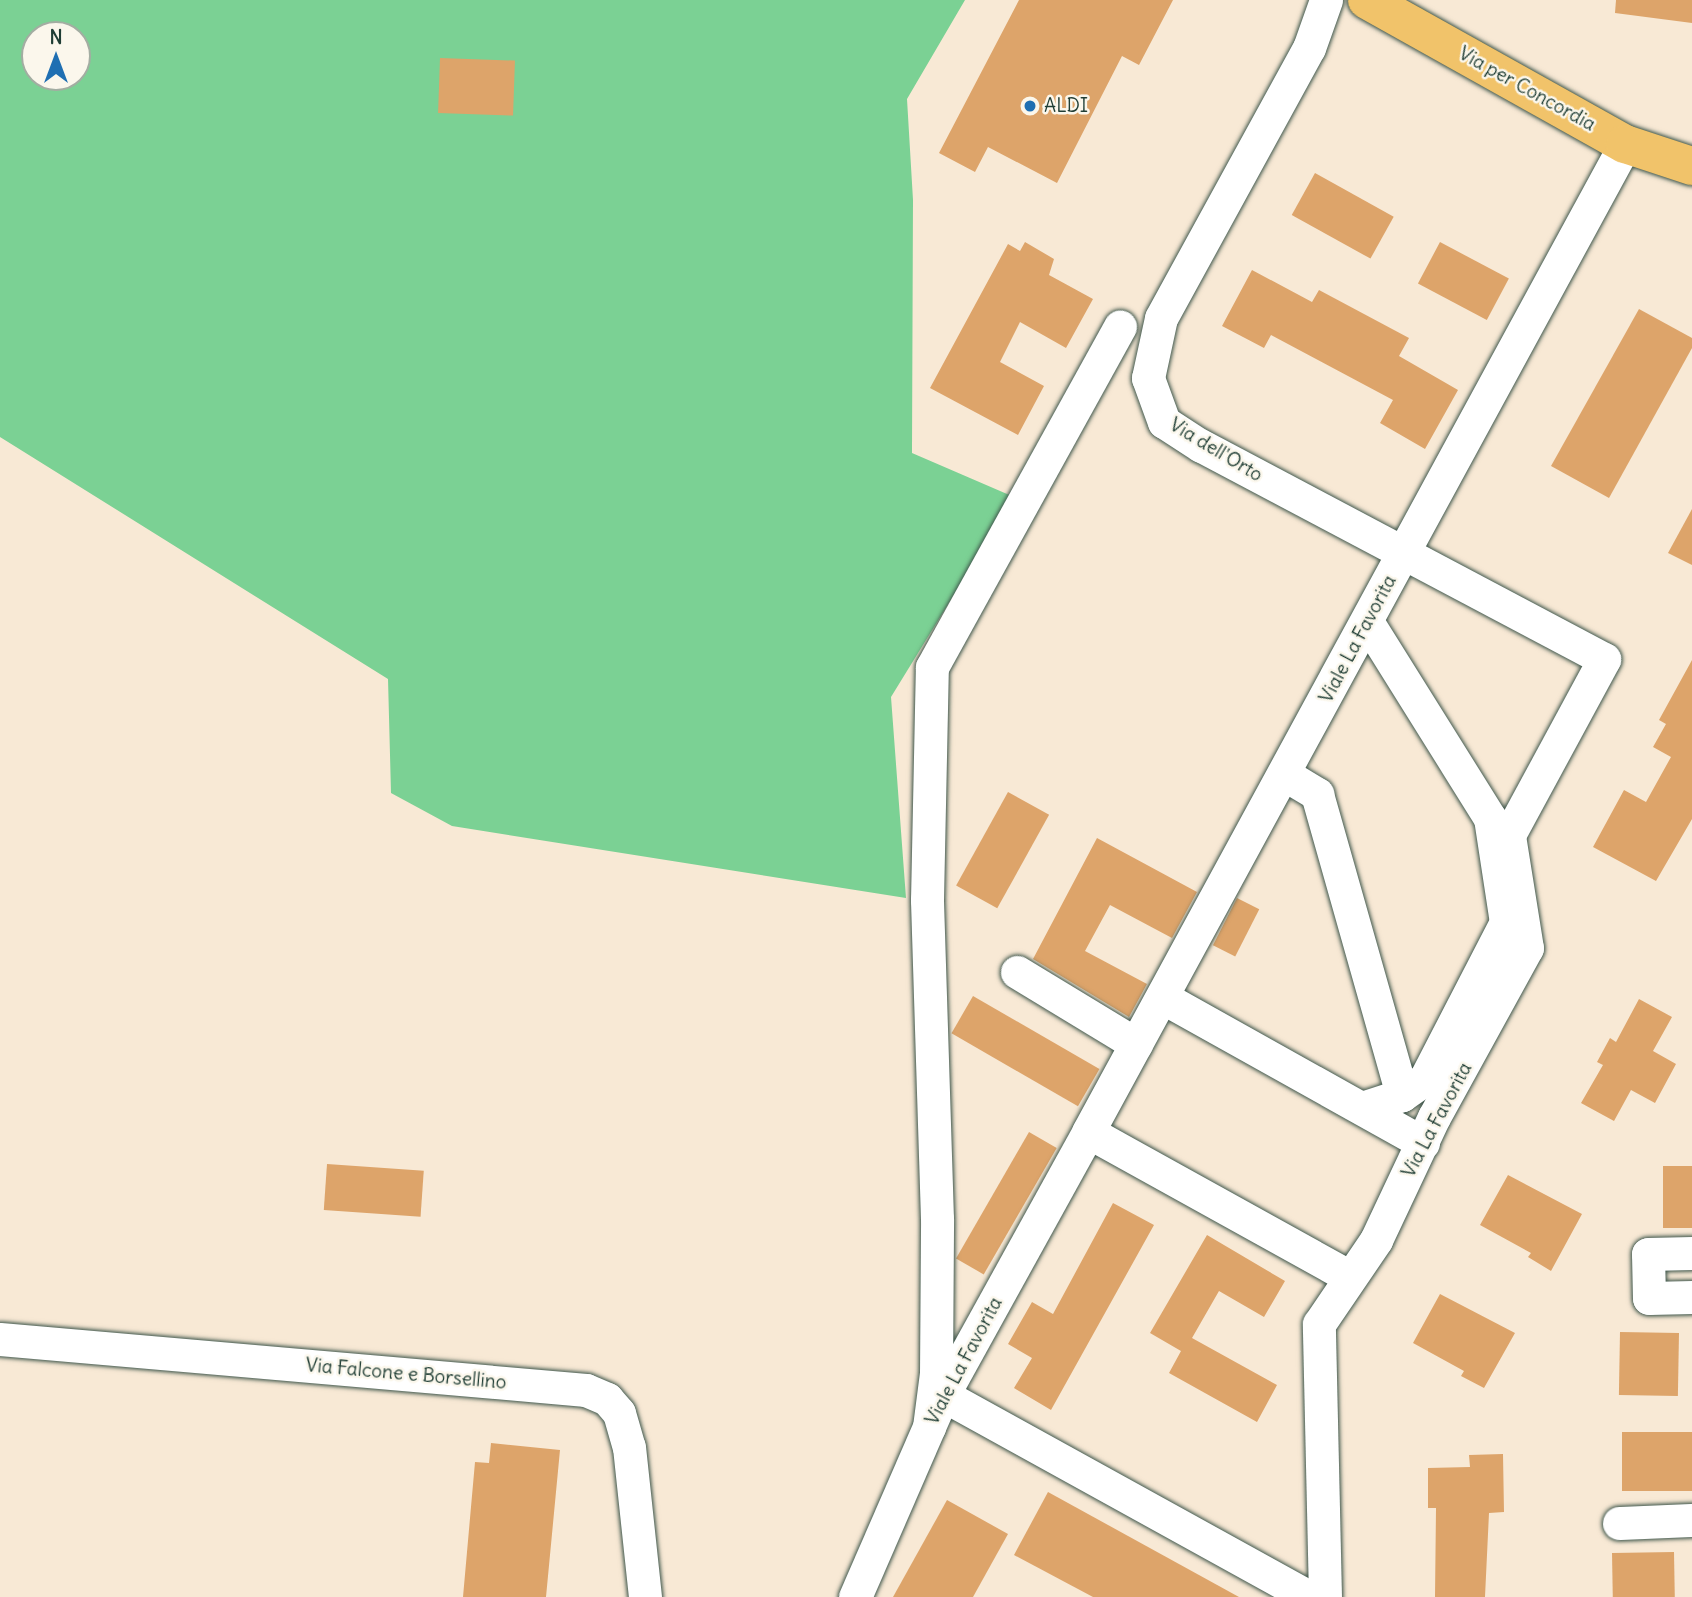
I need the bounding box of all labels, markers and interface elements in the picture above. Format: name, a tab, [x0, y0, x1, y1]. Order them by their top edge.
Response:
north arrow	[21, 21, 91, 91]
text: N	[49, 25, 63, 49]
street label: Via per Concordia	[1455, 42, 1599, 136]
place label: ALDI	[1044, 95, 1088, 117]
marker: ALDI	[1022, 98, 1038, 114]
street label: Via dell'Orto	[1165, 413, 1267, 487]
street label: Viale La Favorita	[1315, 571, 1401, 707]
street label: Via La Favorita	[1397, 1059, 1477, 1181]
street label: Viale La Favorita	[921, 1293, 1007, 1429]
street label: Via Falcone e Borsellino	[305, 1354, 507, 1394]

